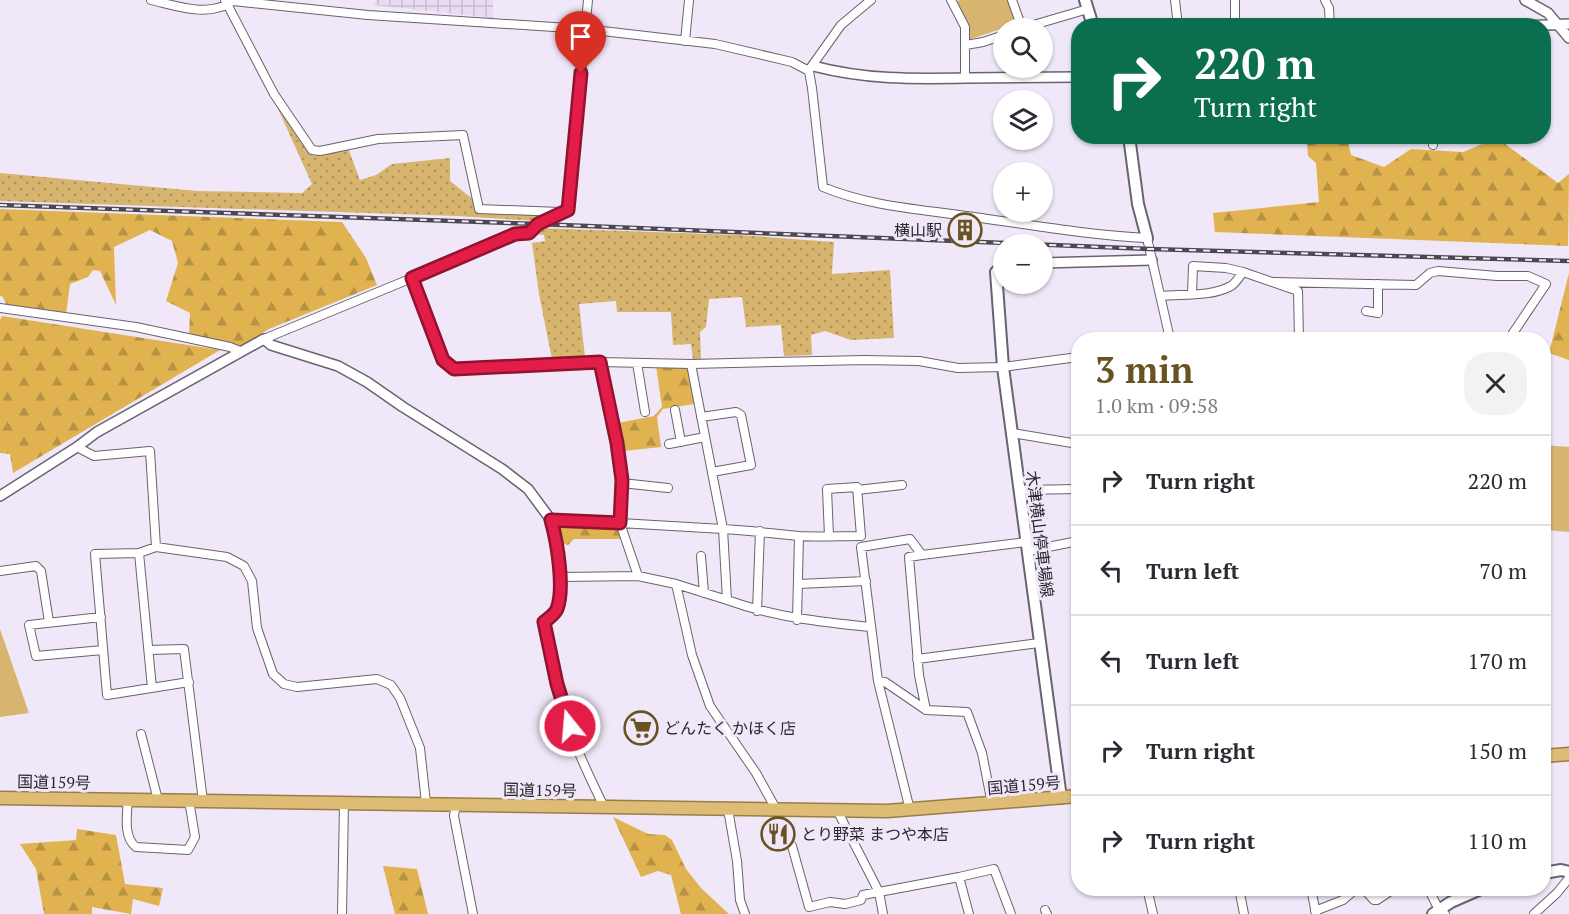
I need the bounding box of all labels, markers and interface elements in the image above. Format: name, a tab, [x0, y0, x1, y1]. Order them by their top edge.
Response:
pin	[555, 11, 606, 73]
map controls	[993, 18, 1053, 294]
button: search	[993, 18, 1053, 78]
icon: arrive	[564, 20, 597, 53]
text: 220 m	[1194, 35, 1315, 91]
icon: right	[1095, 42, 1173, 120]
text: Turn right	[1194, 89, 1317, 125]
button: layers	[993, 90, 1053, 150]
button: +	[993, 162, 1053, 222]
building icon: 横山駅	[947, 212, 983, 248]
place label: 横山駅	[894, 219, 942, 241]
button: −	[993, 234, 1053, 294]
text: 3 min	[1095, 346, 1193, 393]
button: close	[1464, 352, 1527, 415]
text: 1.0 km · 09:58	[1095, 392, 1218, 419]
icon: right	[1095, 464, 1128, 497]
text: Turn right	[1146, 466, 1255, 495]
text: 220 m	[1467, 466, 1527, 495]
street label: 木津横山停車場線	[1021, 469, 1059, 599]
icon: left	[1095, 554, 1128, 587]
text: Turn left	[1146, 556, 1239, 585]
text: 70 m	[1479, 556, 1527, 585]
icon: left	[1095, 644, 1128, 677]
text: Turn left	[1146, 646, 1239, 675]
text: 170 m	[1467, 646, 1527, 675]
position arrow	[538, 694, 602, 758]
supermarket icon: どんたく かほく店	[623, 710, 659, 746]
place label: どんたく かほく店	[664, 717, 796, 739]
icon: right	[1095, 734, 1128, 767]
text: Turn right	[1146, 736, 1255, 765]
text: 150 m	[1467, 736, 1527, 765]
street label: 国道159号	[17, 770, 91, 794]
street label: 国道159号	[986, 771, 1062, 799]
street label: 国道159号	[503, 778, 577, 802]
restaurant icon: とり野菜 まつや本店	[760, 816, 796, 852]
place label: とり野菜 まつや本店	[801, 823, 949, 845]
icon: right	[1095, 824, 1128, 857]
text: Turn right	[1146, 826, 1255, 855]
text: 110 m	[1467, 826, 1527, 855]

